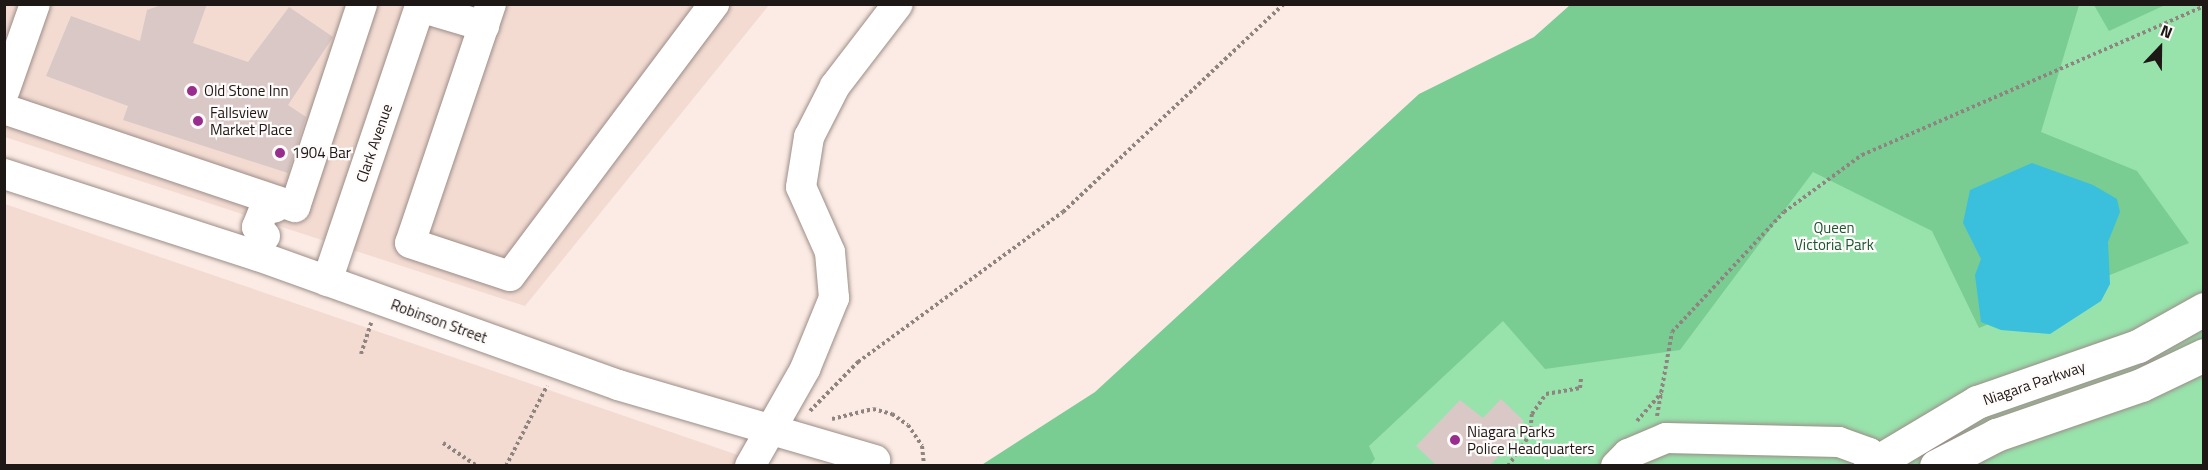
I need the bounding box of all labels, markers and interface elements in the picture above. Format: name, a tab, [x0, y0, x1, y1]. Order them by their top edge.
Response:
north arrow	[2130, 18, 2190, 78]
text: N	[2157, 18, 2176, 45]
place label: Old Stone Inn	[204, 82, 289, 100]
marker: Old Stone Inn	[185, 84, 199, 98]
street label: Clark Avenue	[352, 101, 396, 185]
place label: Fallsview Market Place	[210, 103, 292, 138]
marker: Fallsview Market Place	[191, 114, 205, 128]
place label: 1904 Bar	[292, 144, 351, 162]
marker: 1904 Bar	[273, 146, 287, 160]
park label: Queen Victoria Park	[1794, 218, 1874, 253]
street label: Robinson Street	[388, 295, 490, 347]
street label: Niagara Parkway	[1981, 357, 2087, 409]
place label: Niagara Parks Police Headquarters	[1467, 422, 1594, 457]
marker: Niagara Parks Police Headquarters	[1448, 433, 1462, 447]

